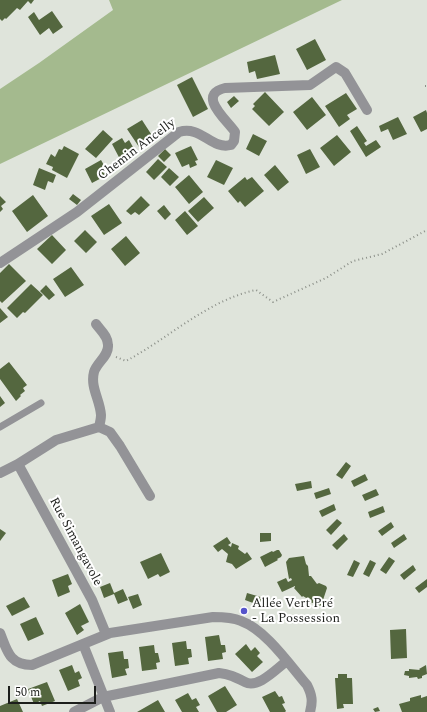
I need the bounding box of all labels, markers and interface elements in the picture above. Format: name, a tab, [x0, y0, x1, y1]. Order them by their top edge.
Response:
street label: Chemin Ancelly	[95, 116, 179, 184]
street label: Rue Simangavole	[45, 495, 105, 589]
place label: Allée Vert Pré - La Possession	[252, 596, 340, 627]
marker: Allée Vert Pré - La Possession	[239, 606, 249, 616]
scale bar	[10, 678, 98, 704]
text: 50 m	[15, 683, 40, 702]

